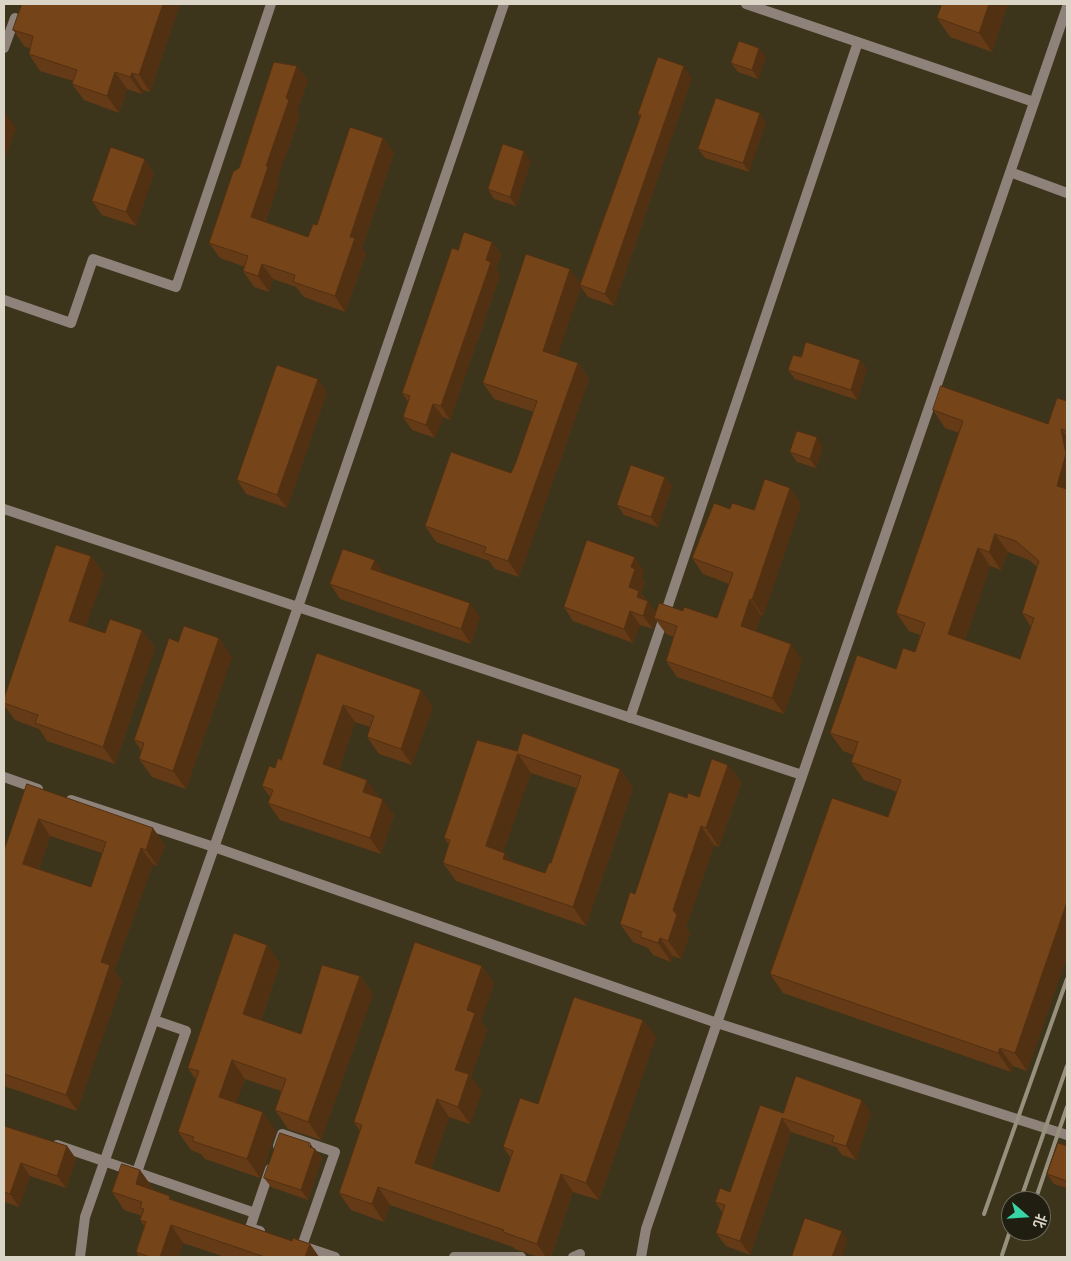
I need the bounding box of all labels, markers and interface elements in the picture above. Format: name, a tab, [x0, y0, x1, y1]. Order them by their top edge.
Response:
north arrow	[1001, 1191, 1051, 1241]
text: 北	[1028, 1211, 1051, 1230]

